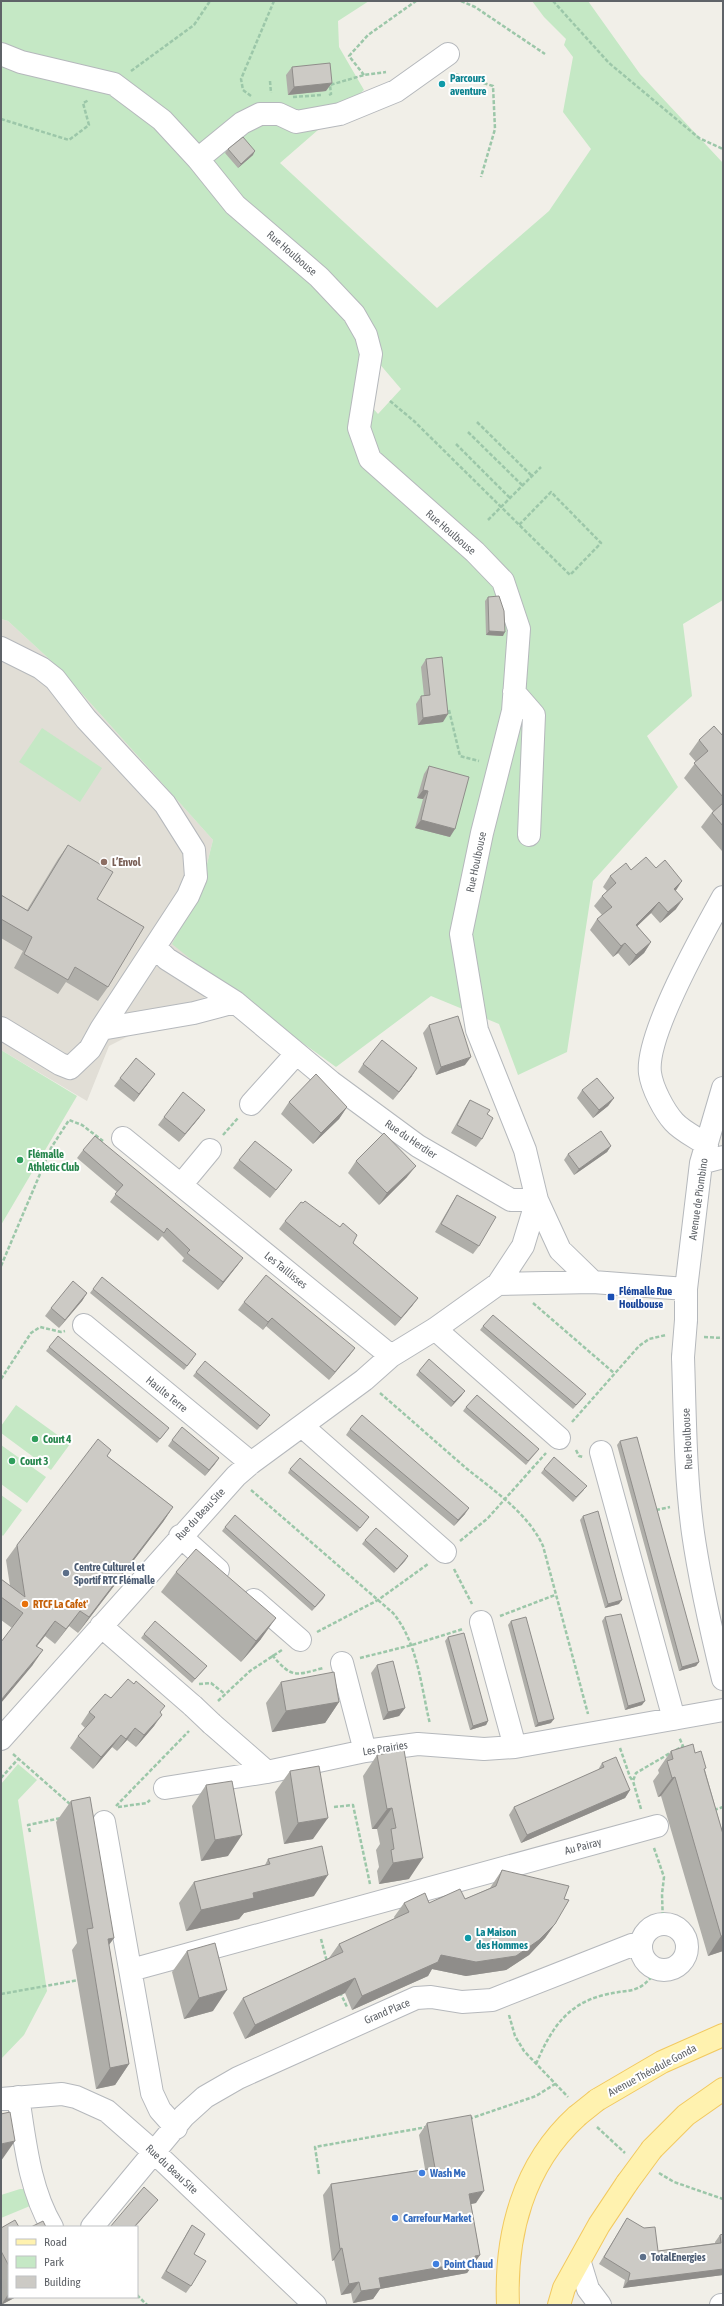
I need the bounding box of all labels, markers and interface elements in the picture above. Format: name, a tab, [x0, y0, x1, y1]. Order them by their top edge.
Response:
place label: Parcours aventure	[450, 72, 487, 97]
marker: Parcours aventure	[437, 79, 447, 89]
street label: Rue Houlbouse	[265, 228, 319, 278]
street label: Rue Houlbouse	[424, 507, 478, 557]
street label: Rue Houlbouse	[464, 831, 488, 893]
place label: L’Envol	[112, 856, 142, 868]
marker: L’Envol	[99, 857, 109, 867]
street label: Rue du Herdier	[383, 1117, 440, 1161]
place label: Flémalle Athletic Club	[27, 1148, 79, 1173]
marker: Flémalle Athletic Club	[15, 1155, 25, 1165]
street label: Avenue de Piombino	[686, 1157, 710, 1241]
street label: Les Taillisses	[262, 1249, 310, 1291]
place label: Flémalle Rue Houlbouse	[619, 1285, 672, 1310]
marker: Flémalle Rue Houlbouse	[606, 1292, 616, 1302]
street label: Haulte Terre	[144, 1374, 190, 1414]
street label: Rue Houlbouse	[679, 1408, 695, 1470]
place label: Court 4	[43, 1433, 71, 1445]
marker: Court 4	[30, 1434, 40, 1444]
place label: Court 3	[20, 1455, 48, 1467]
marker: Court 3	[7, 1456, 17, 1466]
street label: Rue du Beau Site	[173, 1486, 227, 1542]
place label: Centre Culturel et Sportif RTC Flémalle	[74, 1561, 155, 1586]
marker: Centre Culturel et Sportif RTC Flémalle	[61, 1568, 71, 1578]
place label: RTCF La Cafet'	[33, 1598, 88, 1610]
marker: RTCF La Cafet'	[20, 1599, 30, 1609]
street label: Les Prairies	[362, 1739, 408, 1757]
street label: Au Pairay	[563, 1835, 603, 1857]
place label: La Maison des Hommes	[476, 1926, 528, 1951]
marker: La Maison des Hommes	[463, 1933, 473, 1943]
street label: Grand Place	[362, 1996, 412, 2026]
street label: Avenue Théodule Gonda	[606, 2042, 698, 2098]
street label: Rue du Beau Site	[144, 2142, 200, 2196]
place label: Wash Me	[429, 2167, 466, 2179]
marker: Wash Me	[417, 2168, 427, 2178]
place label: Carrefour Market	[403, 2212, 472, 2224]
marker: Carrefour Market	[390, 2213, 400, 2223]
legend	[8, 2226, 138, 2298]
text: Road	[44, 2235, 67, 2249]
place label: TotalEnergies	[651, 2251, 706, 2263]
marker: TotalEnergies	[638, 2252, 648, 2262]
text: Park	[44, 2255, 65, 2269]
place label: Point Chaud	[444, 2258, 493, 2270]
marker: Point Chaud	[431, 2259, 441, 2269]
text: Building	[44, 2275, 82, 2289]

